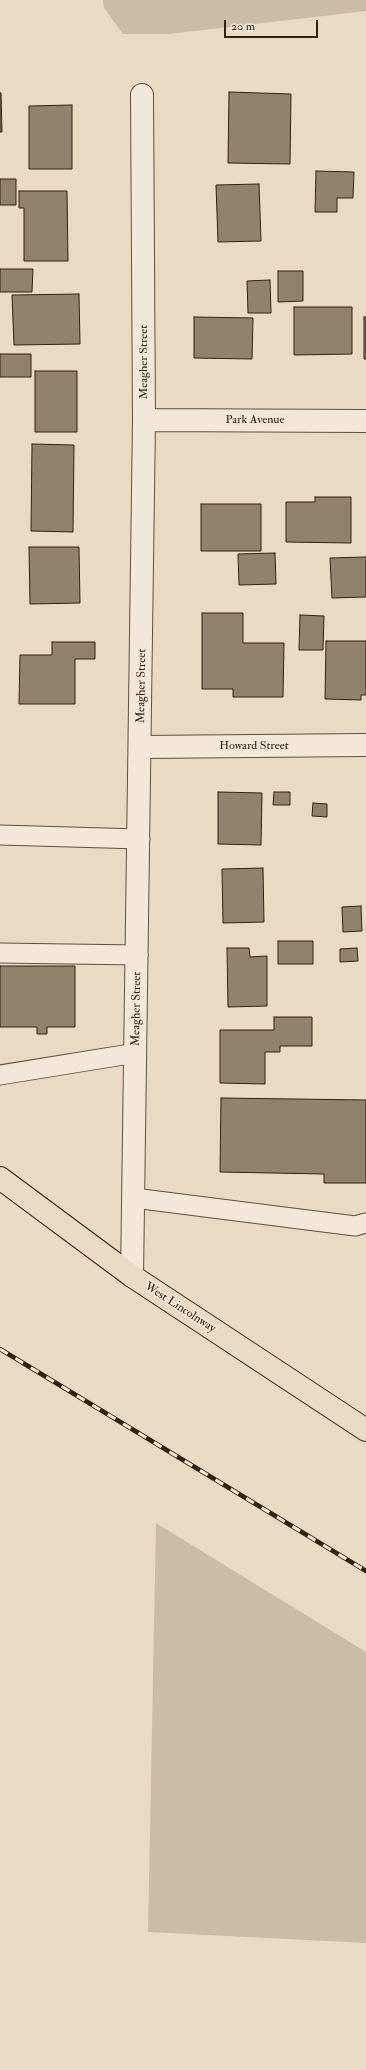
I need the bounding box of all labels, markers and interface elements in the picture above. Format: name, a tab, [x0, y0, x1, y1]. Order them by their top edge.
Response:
scale bar	[226, 12, 320, 38]
text: 20 m	[231, 19, 255, 34]
street label: Meagher Street	[137, 325, 151, 399]
street label: Park Avenue	[225, 413, 285, 427]
street label: Meagher Street	[134, 649, 150, 723]
street label: Howard Street	[219, 739, 289, 753]
street label: Meagher Street	[129, 972, 145, 1046]
street label: West Lincolnway	[142, 1280, 218, 1336]

